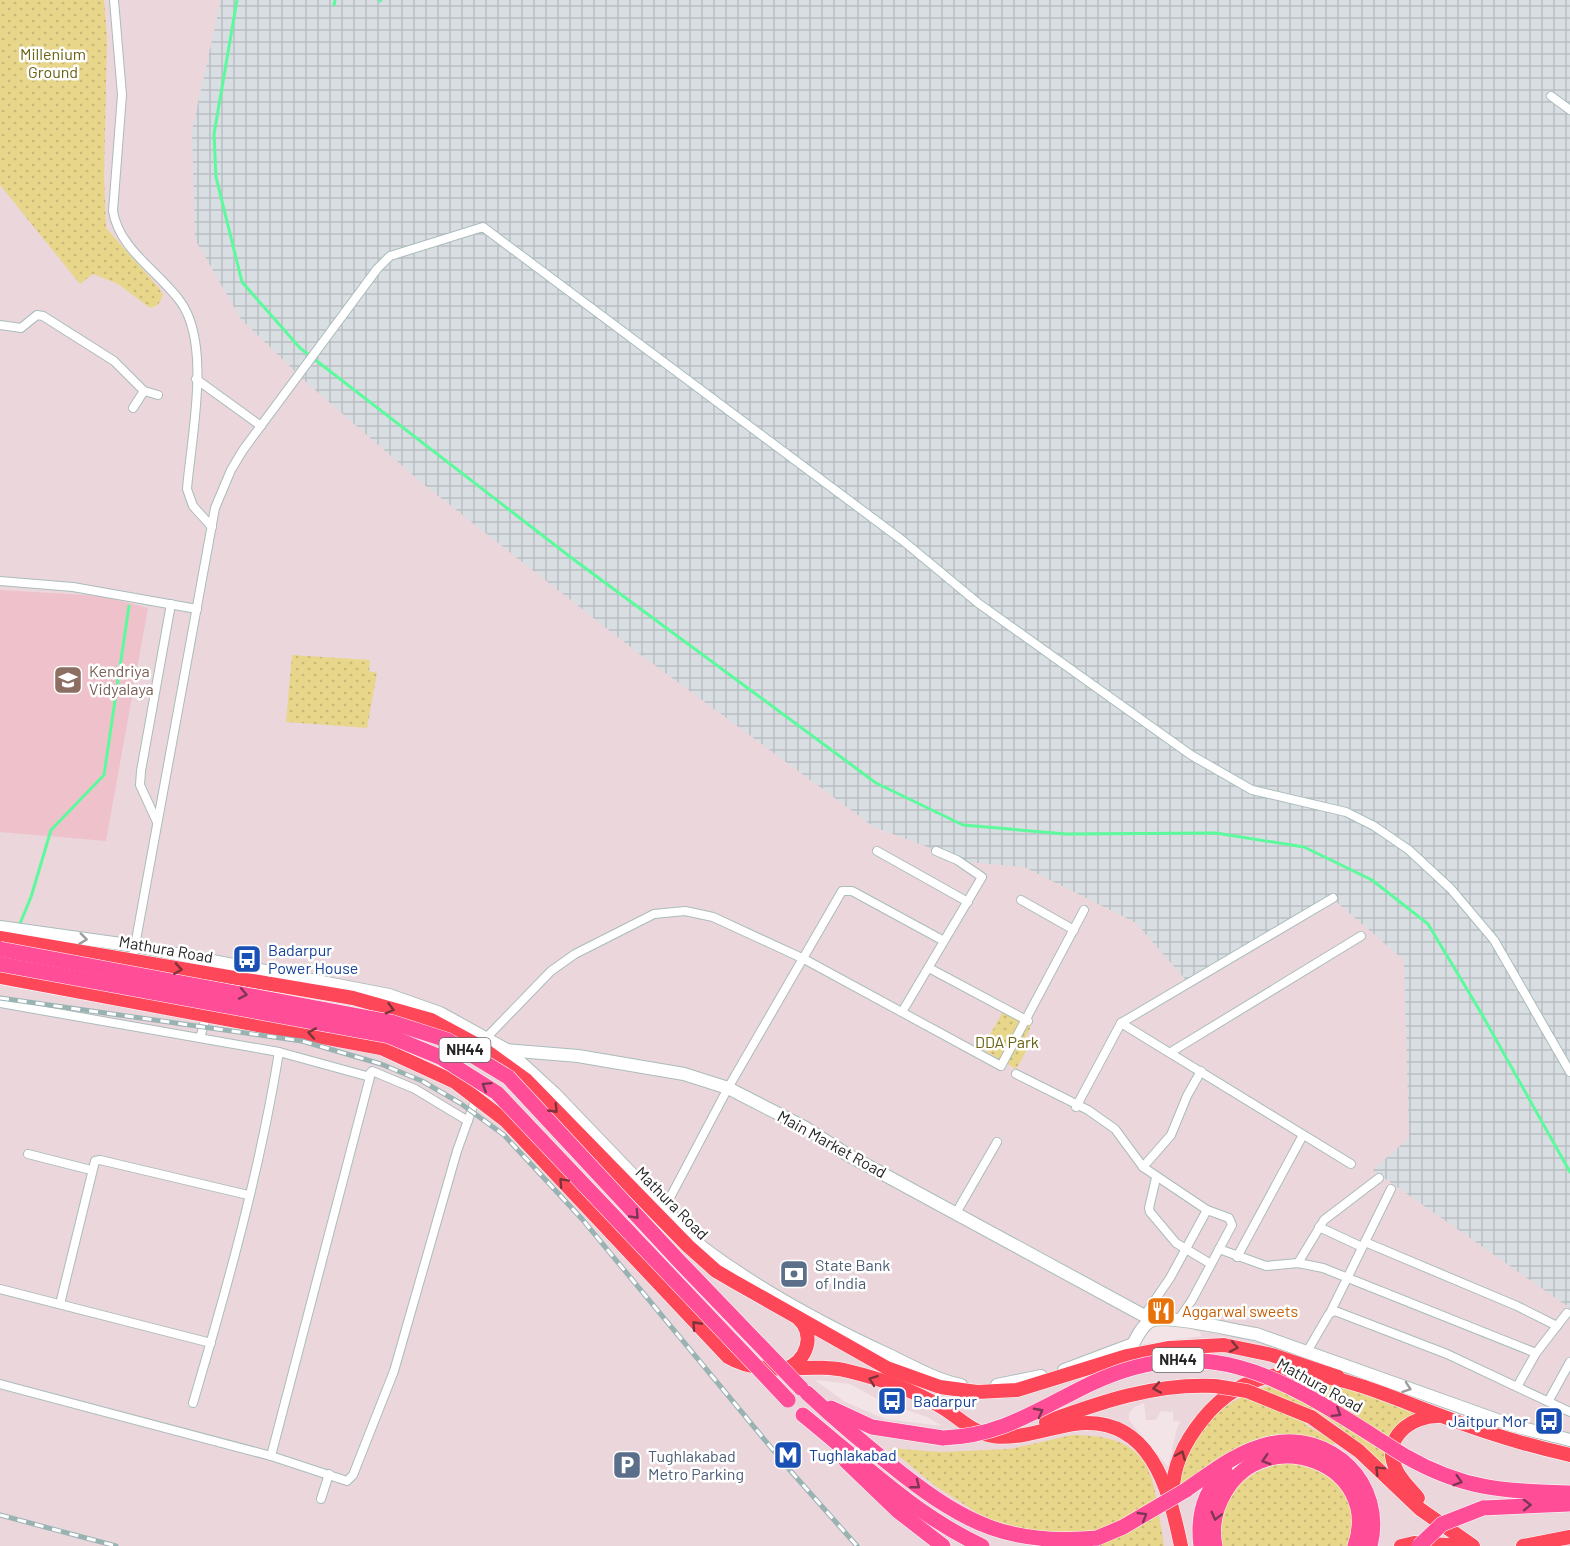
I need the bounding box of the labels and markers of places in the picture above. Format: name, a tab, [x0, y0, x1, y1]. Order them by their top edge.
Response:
place label: Kendriya Vidyalaya	[89, 661, 154, 698]
school or university icon: Kendriya Vidyalaya	[52, 664, 84, 696]
place label: Badarpur Power House	[268, 940, 358, 977]
bus stop icon: Badarpur Power House	[231, 943, 263, 975]
place label: State Bank of India	[815, 1255, 890, 1292]
bank icon: State Bank of India	[778, 1258, 810, 1290]
restaurant icon: Aggarwal sweets	[1145, 1295, 1177, 1327]
place label: Aggarwal sweets	[1182, 1301, 1298, 1320]
bus stop icon: Badarpur	[876, 1385, 908, 1417]
place label: Badarpur	[913, 1391, 977, 1410]
bus stop icon: Jaitpur Mor	[1533, 1405, 1565, 1437]
place label: Jaitpur Mor	[1448, 1411, 1528, 1430]
metro station icon: Tughlakabad	[772, 1439, 804, 1471]
place label: Tughlakabad	[809, 1445, 897, 1464]
place label: Tughlakabad Metro Parking	[648, 1446, 744, 1483]
parking icon: Tughlakabad Metro Parking	[611, 1449, 643, 1481]

